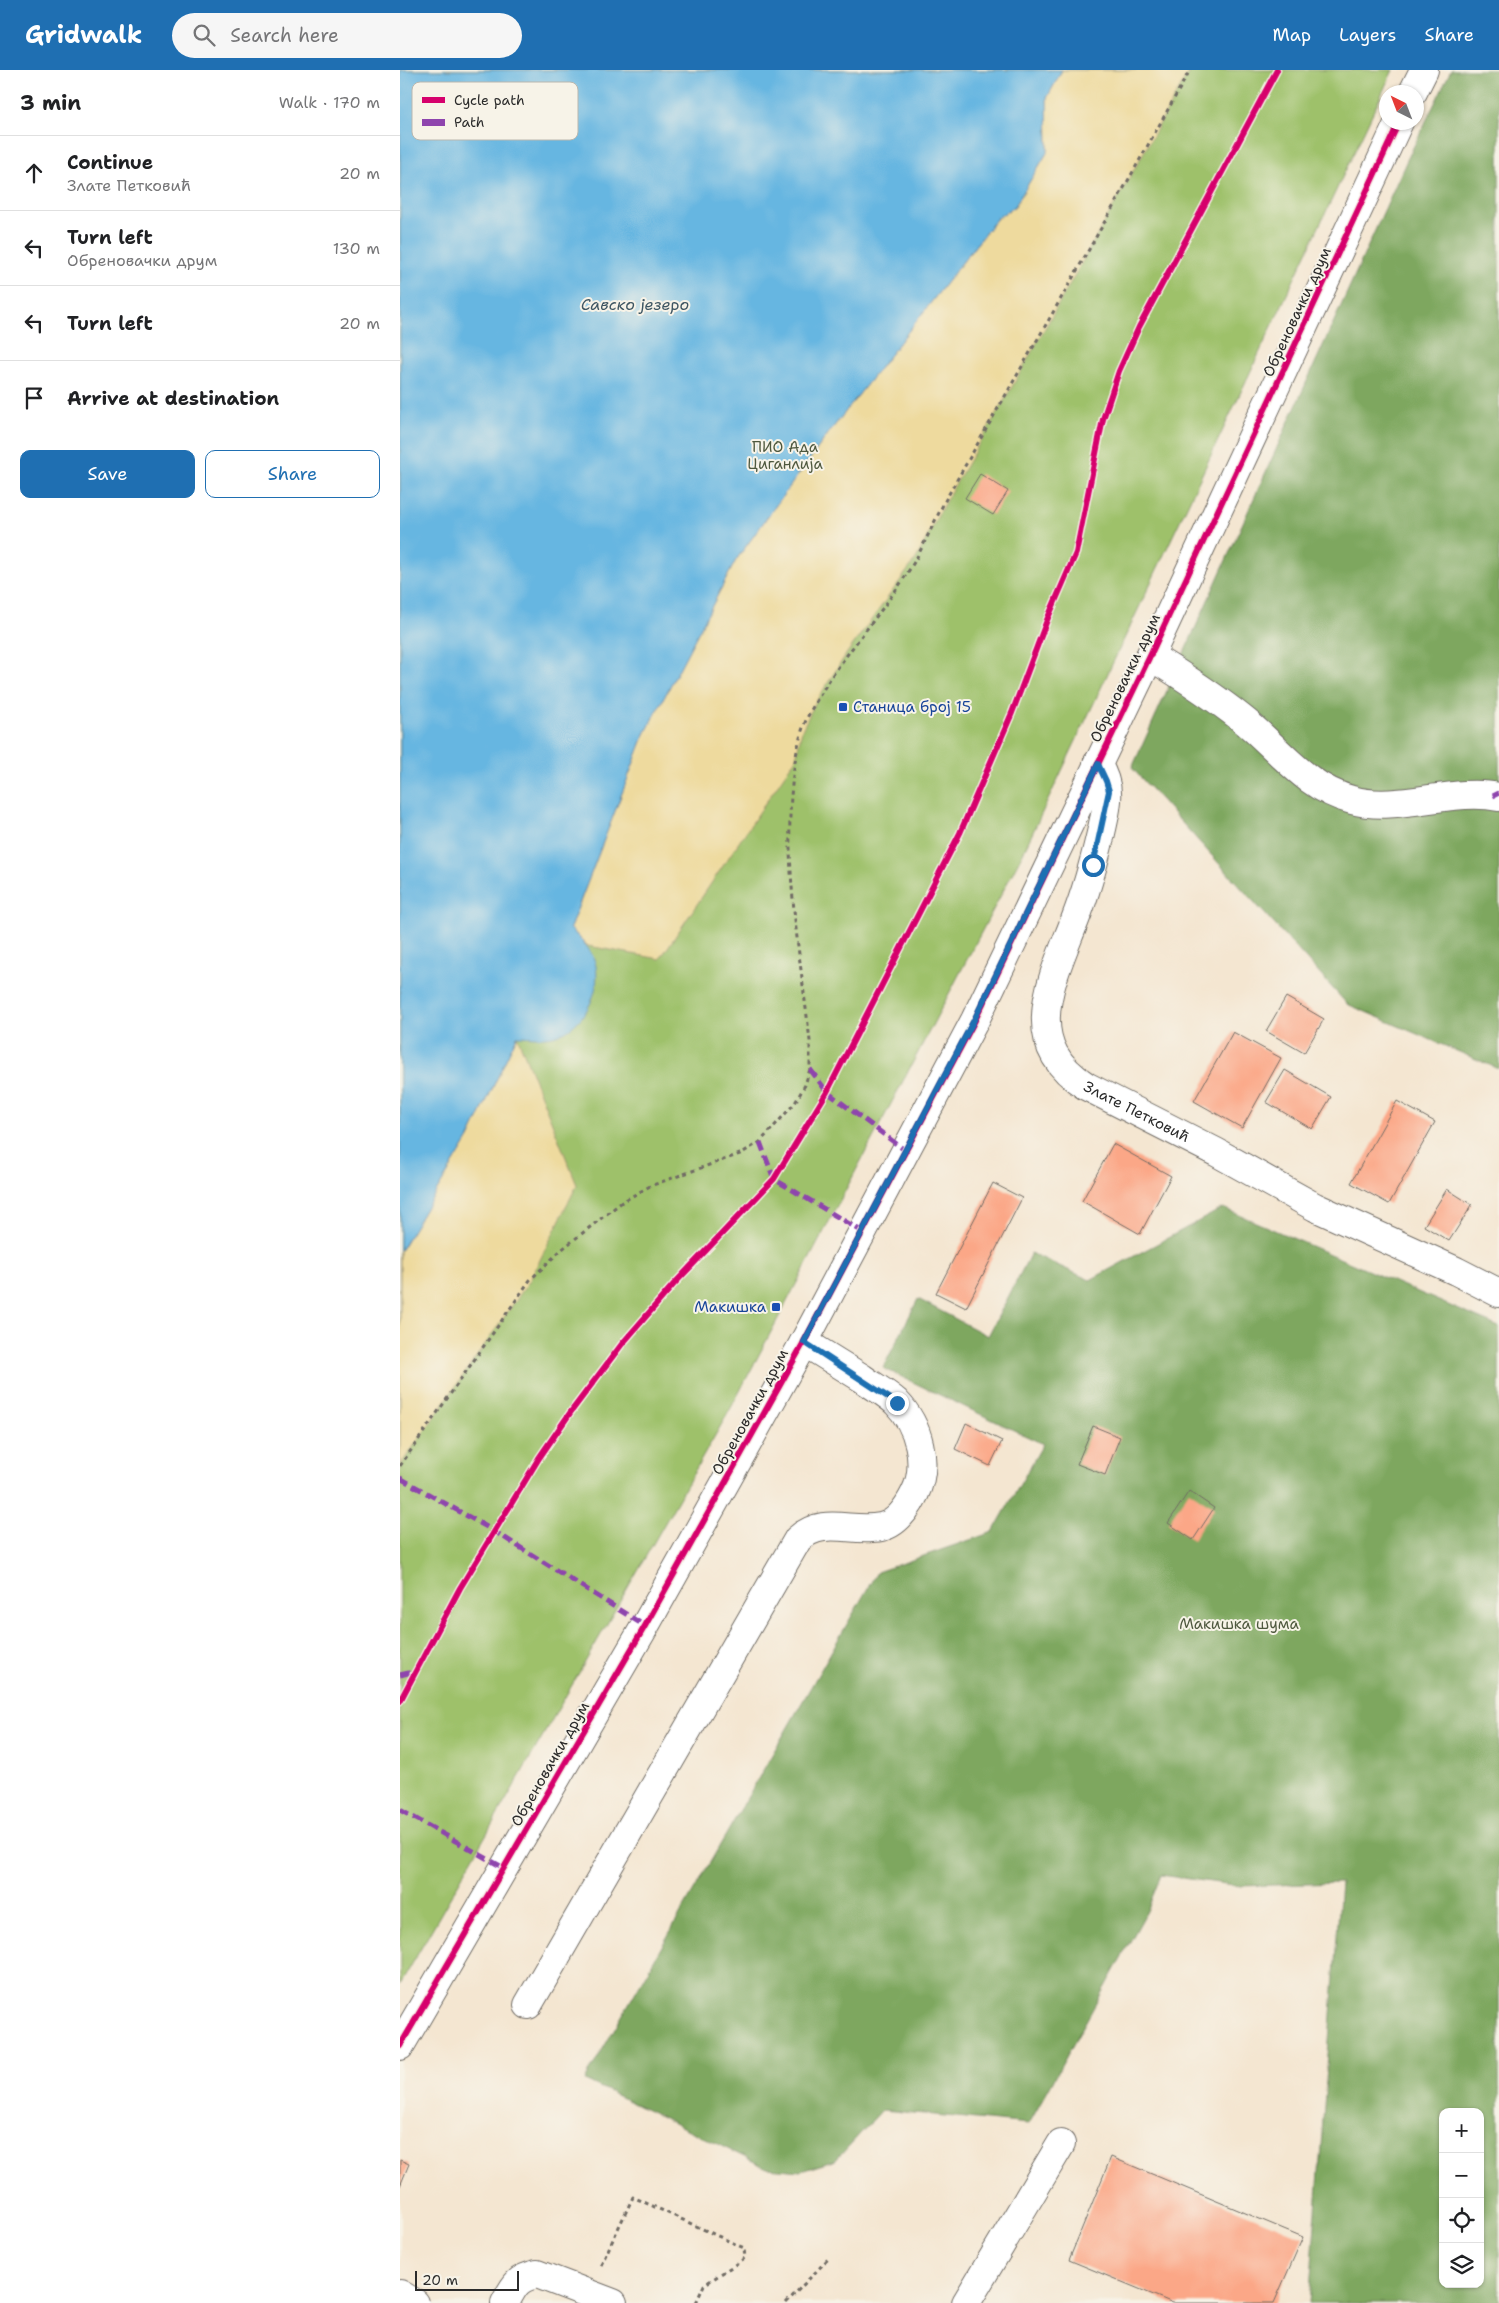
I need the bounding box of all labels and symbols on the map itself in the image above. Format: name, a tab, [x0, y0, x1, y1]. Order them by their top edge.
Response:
legend	[412, 82, 578, 140]
north arrow	[1379, 85, 1424, 130]
text: Cycle path	[454, 91, 525, 109]
text: Path	[454, 113, 485, 131]
street label: Обреновачки друм	[1258, 244, 1336, 380]
water label: Савско језеро	[581, 294, 689, 315]
park label: ПИО Ада Циганлија	[747, 437, 823, 474]
street label: Обреновачки друм	[1085, 610, 1165, 746]
place label: Станица број 15	[853, 697, 971, 717]
marker: Станица број 15	[837, 701, 849, 713]
route start	[1082, 854, 1105, 877]
street label: Злате Петковић	[1080, 1076, 1193, 1147]
place label: Макишка	[694, 1297, 767, 1317]
marker: Макишка	[770, 1301, 782, 1313]
street label: Обреновачки друм	[707, 1345, 793, 1478]
route end	[886, 1392, 909, 1415]
park label: Макишка шума	[1179, 1614, 1300, 1634]
street label: Обреновачки друм	[506, 1698, 594, 1830]
scale bar	[415, 2268, 519, 2291]

